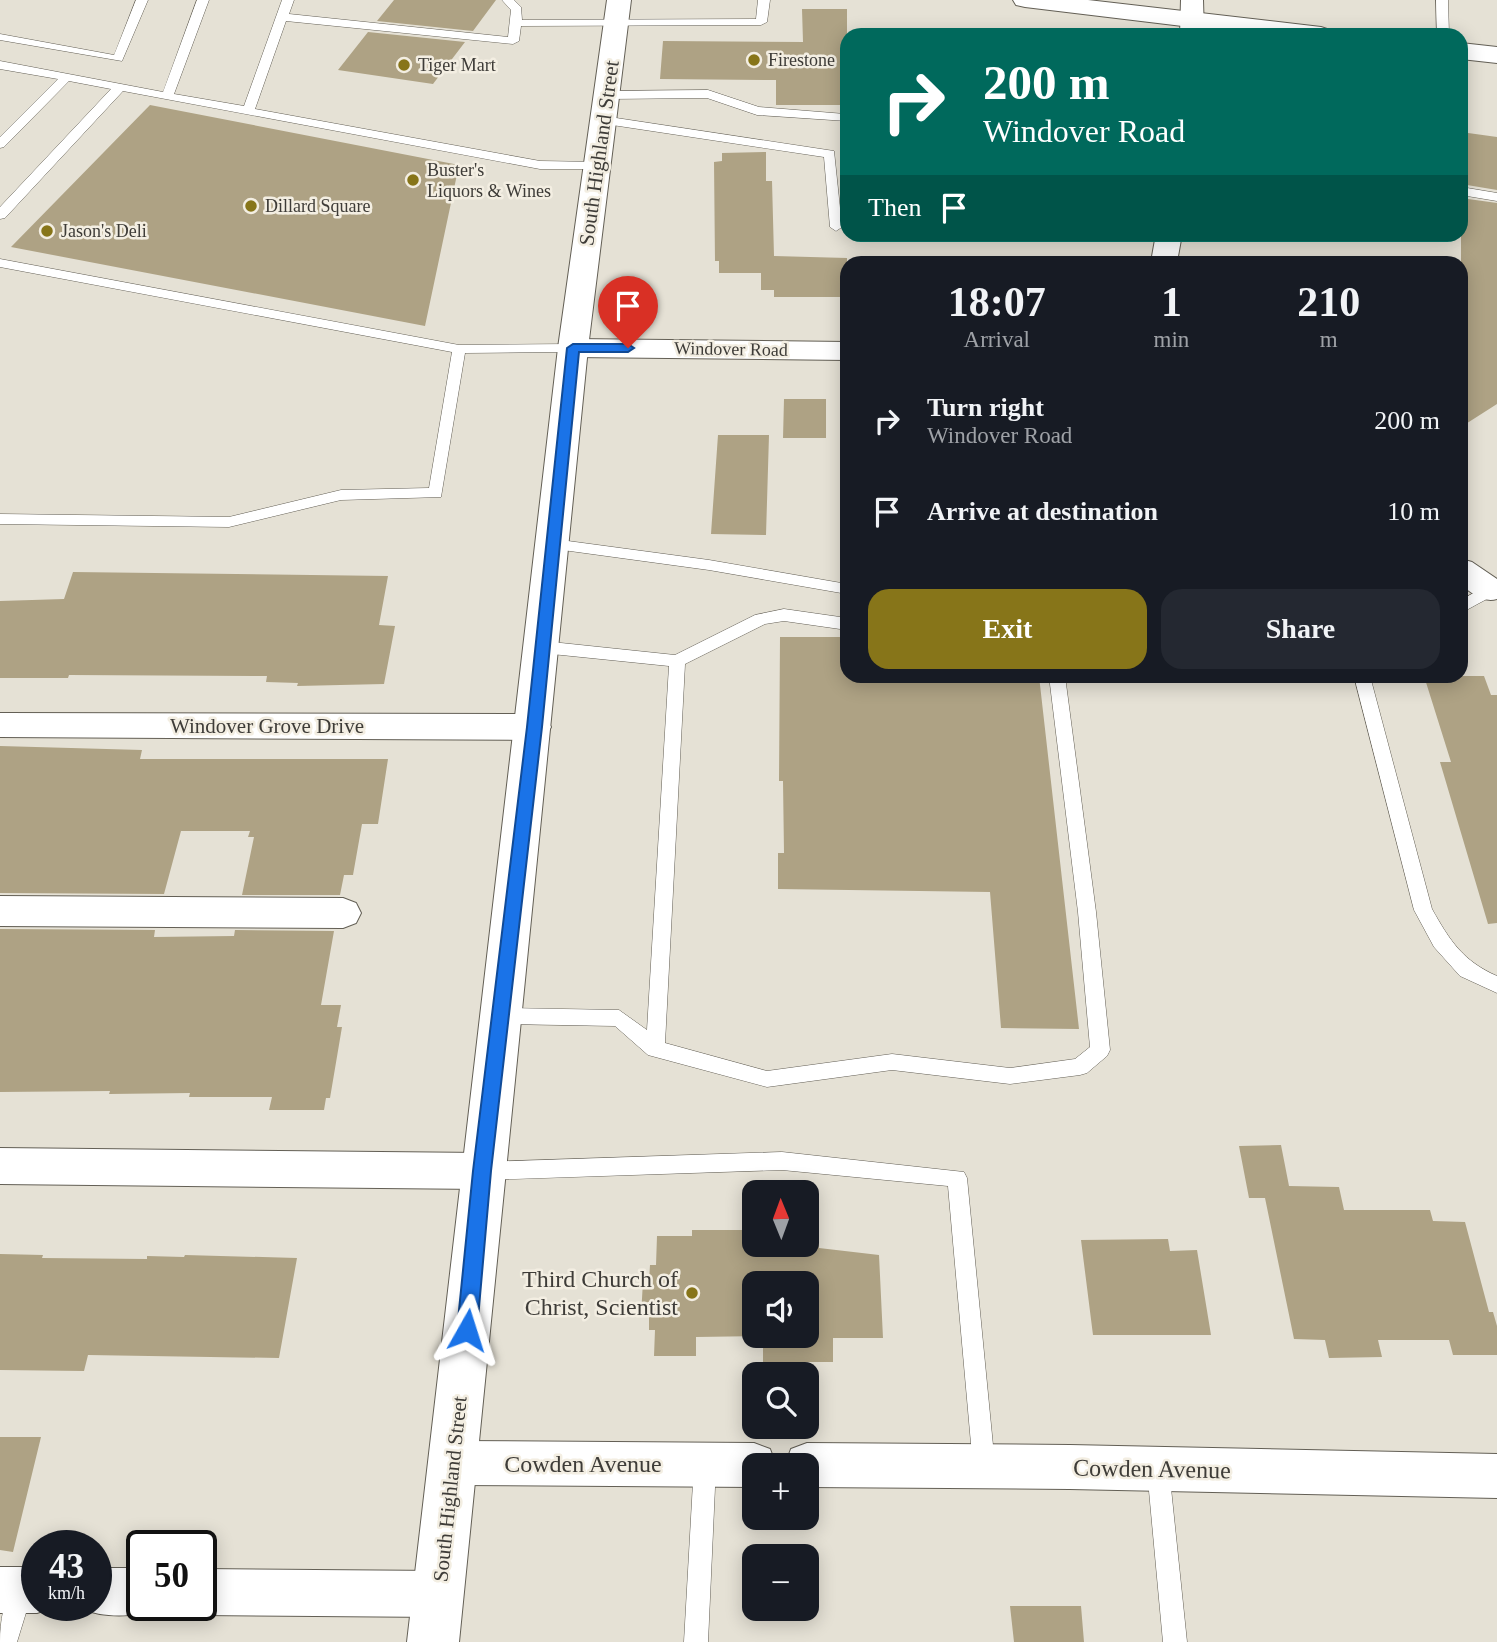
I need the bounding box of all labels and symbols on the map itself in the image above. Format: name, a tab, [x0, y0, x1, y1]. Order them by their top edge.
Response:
place label: Firestone	[768, 50, 835, 70]
marker: Firestone	[746, 52, 762, 68]
place label: Tiger Mart	[418, 55, 496, 75]
marker: Tiger Mart	[396, 57, 412, 73]
street label: South Highland Street	[574, 59, 624, 247]
place label: Buster's Liquors & Wines	[427, 160, 551, 201]
marker: Buster's Liquors & Wines	[405, 172, 421, 188]
place label: Dillard Square	[265, 196, 370, 216]
marker: Dillard Square	[243, 198, 259, 214]
place label: Jason's Deli	[61, 221, 147, 241]
marker: Jason's Deli	[39, 223, 55, 239]
pin	[598, 276, 658, 348]
street label: Windover Road	[674, 338, 788, 360]
street label: Windover Grove Drive	[170, 714, 364, 738]
north arrow	[742, 1180, 819, 1256]
place label: Third Church of Christ, Scientist	[522, 1266, 678, 1320]
marker: Third Church of Christ, Scientist	[684, 1285, 700, 1301]
position arrow	[430, 1293, 504, 1367]
street label: South Highland Street	[428, 1395, 472, 1583]
street label: Cowden Avenue	[504, 1451, 662, 1477]
street label: Cowden Avenue	[1073, 1455, 1231, 1483]
speed limit sign: 50	[126, 1530, 217, 1621]

